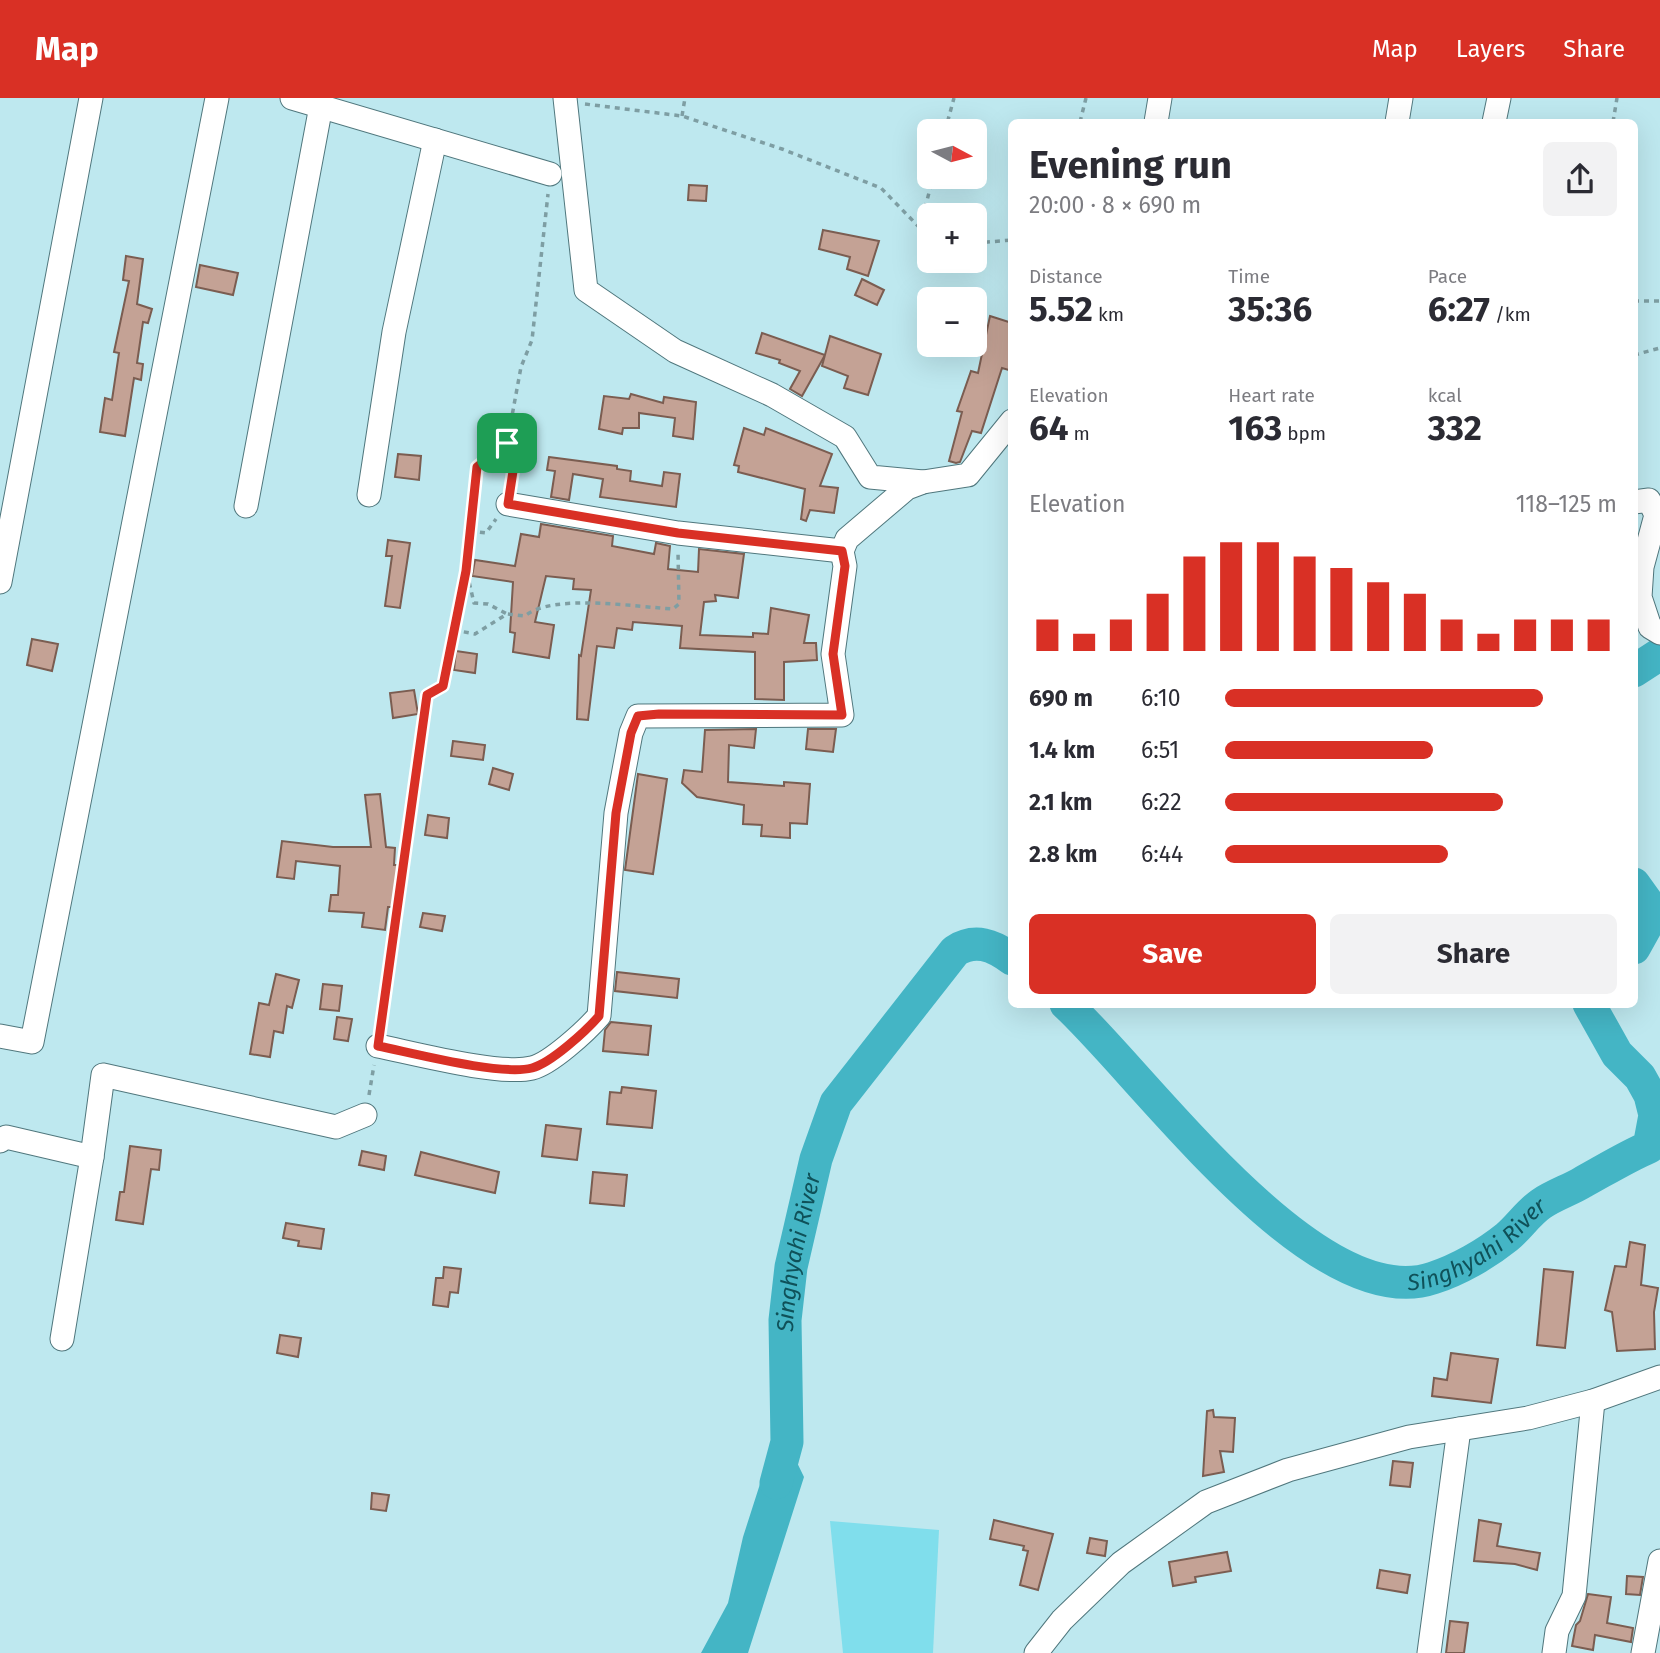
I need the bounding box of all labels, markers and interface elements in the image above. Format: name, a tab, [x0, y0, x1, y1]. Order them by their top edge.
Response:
text: Map	[35, 29, 99, 69]
text: Map	[1372, 35, 1418, 63]
text: Layers	[1456, 35, 1525, 63]
text: Share	[1563, 35, 1625, 63]
north arrow	[917, 119, 987, 189]
map controls	[917, 119, 987, 357]
text: Evening run	[1029, 142, 1232, 188]
button: share	[1543, 142, 1617, 216]
text: 20:00 · 8 × 690 m	[1029, 191, 1201, 219]
button: +	[917, 203, 987, 273]
text: Distance	[1029, 265, 1103, 288]
text: Time	[1228, 265, 1270, 288]
text: Pace	[1428, 265, 1467, 288]
button: −	[917, 287, 987, 357]
text: 5.52	[1029, 288, 1093, 330]
text: 35:36	[1228, 288, 1312, 330]
text: 6:27	[1428, 288, 1490, 330]
text: km	[1093, 303, 1124, 326]
text: /km	[1490, 303, 1531, 326]
text: Elevation	[1029, 384, 1109, 407]
text: Heart rate	[1228, 384, 1315, 407]
text: kcal	[1428, 384, 1462, 407]
text: 64	[1029, 407, 1069, 449]
text: 163	[1228, 407, 1282, 449]
text: 332	[1428, 407, 1482, 449]
pin	[477, 413, 537, 473]
text: m	[1069, 422, 1090, 445]
text: bpm	[1282, 422, 1326, 445]
icon: arrive	[488, 424, 526, 462]
text: Elevation	[1029, 490, 1125, 518]
text: 118–125 m	[1516, 490, 1617, 518]
text: 690 m	[1029, 684, 1093, 712]
text: 6:10	[1141, 684, 1181, 712]
text: 1.4 km	[1029, 736, 1095, 764]
text: 6:51	[1141, 736, 1179, 764]
text: 2.1 km	[1029, 788, 1092, 816]
text: 6:22	[1141, 788, 1182, 816]
text: 2.8 km	[1029, 840, 1097, 868]
text: 6:44	[1141, 840, 1183, 868]
button: Save	[1029, 914, 1316, 994]
button: Share	[1330, 914, 1617, 994]
water label: Singhyahi River	[771, 1170, 826, 1333]
water label: Singhyahi River	[1405, 1191, 1552, 1297]

